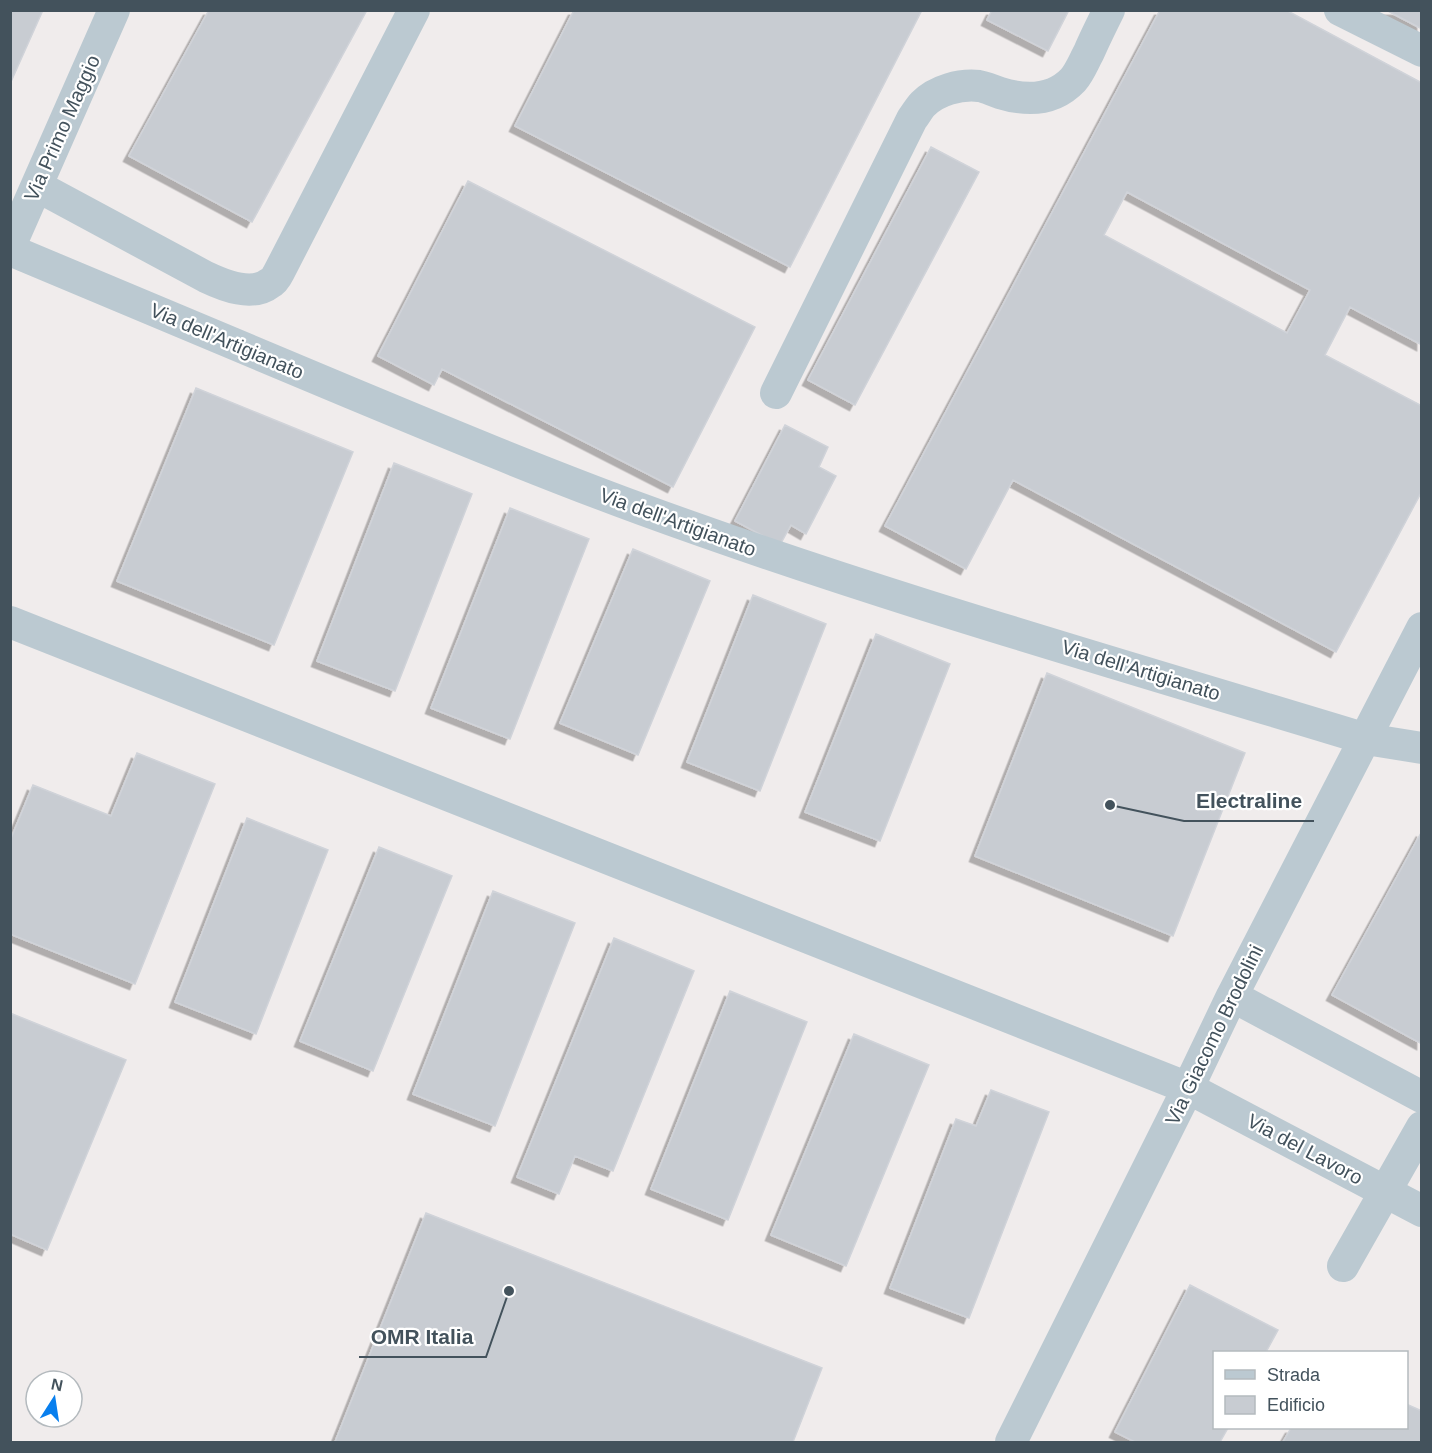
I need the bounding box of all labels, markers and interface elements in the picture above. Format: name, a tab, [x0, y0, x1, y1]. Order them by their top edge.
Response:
street label: Via Primo Maggio	[20, 52, 104, 204]
street label: Via dell'Artigianato	[147, 299, 307, 383]
street label: Via dell'Artigianato	[597, 484, 759, 560]
street label: Via dell'Artigianato	[1059, 635, 1223, 705]
callout: Electraline	[1184, 782, 1314, 821]
text: Electraline	[1196, 789, 1302, 812]
street label: Via Giacomo Brodolini	[1161, 941, 1267, 1129]
street label: Via del Lavoro	[1244, 1109, 1366, 1189]
callout: OMR Italia	[359, 1318, 486, 1357]
text: OMR Italia	[371, 1325, 474, 1348]
legend	[1213, 1351, 1408, 1429]
text: Strada	[1267, 1365, 1321, 1385]
north arrow	[24, 1369, 84, 1429]
text: N	[50, 1375, 64, 1394]
text: Edificio	[1267, 1395, 1325, 1415]

